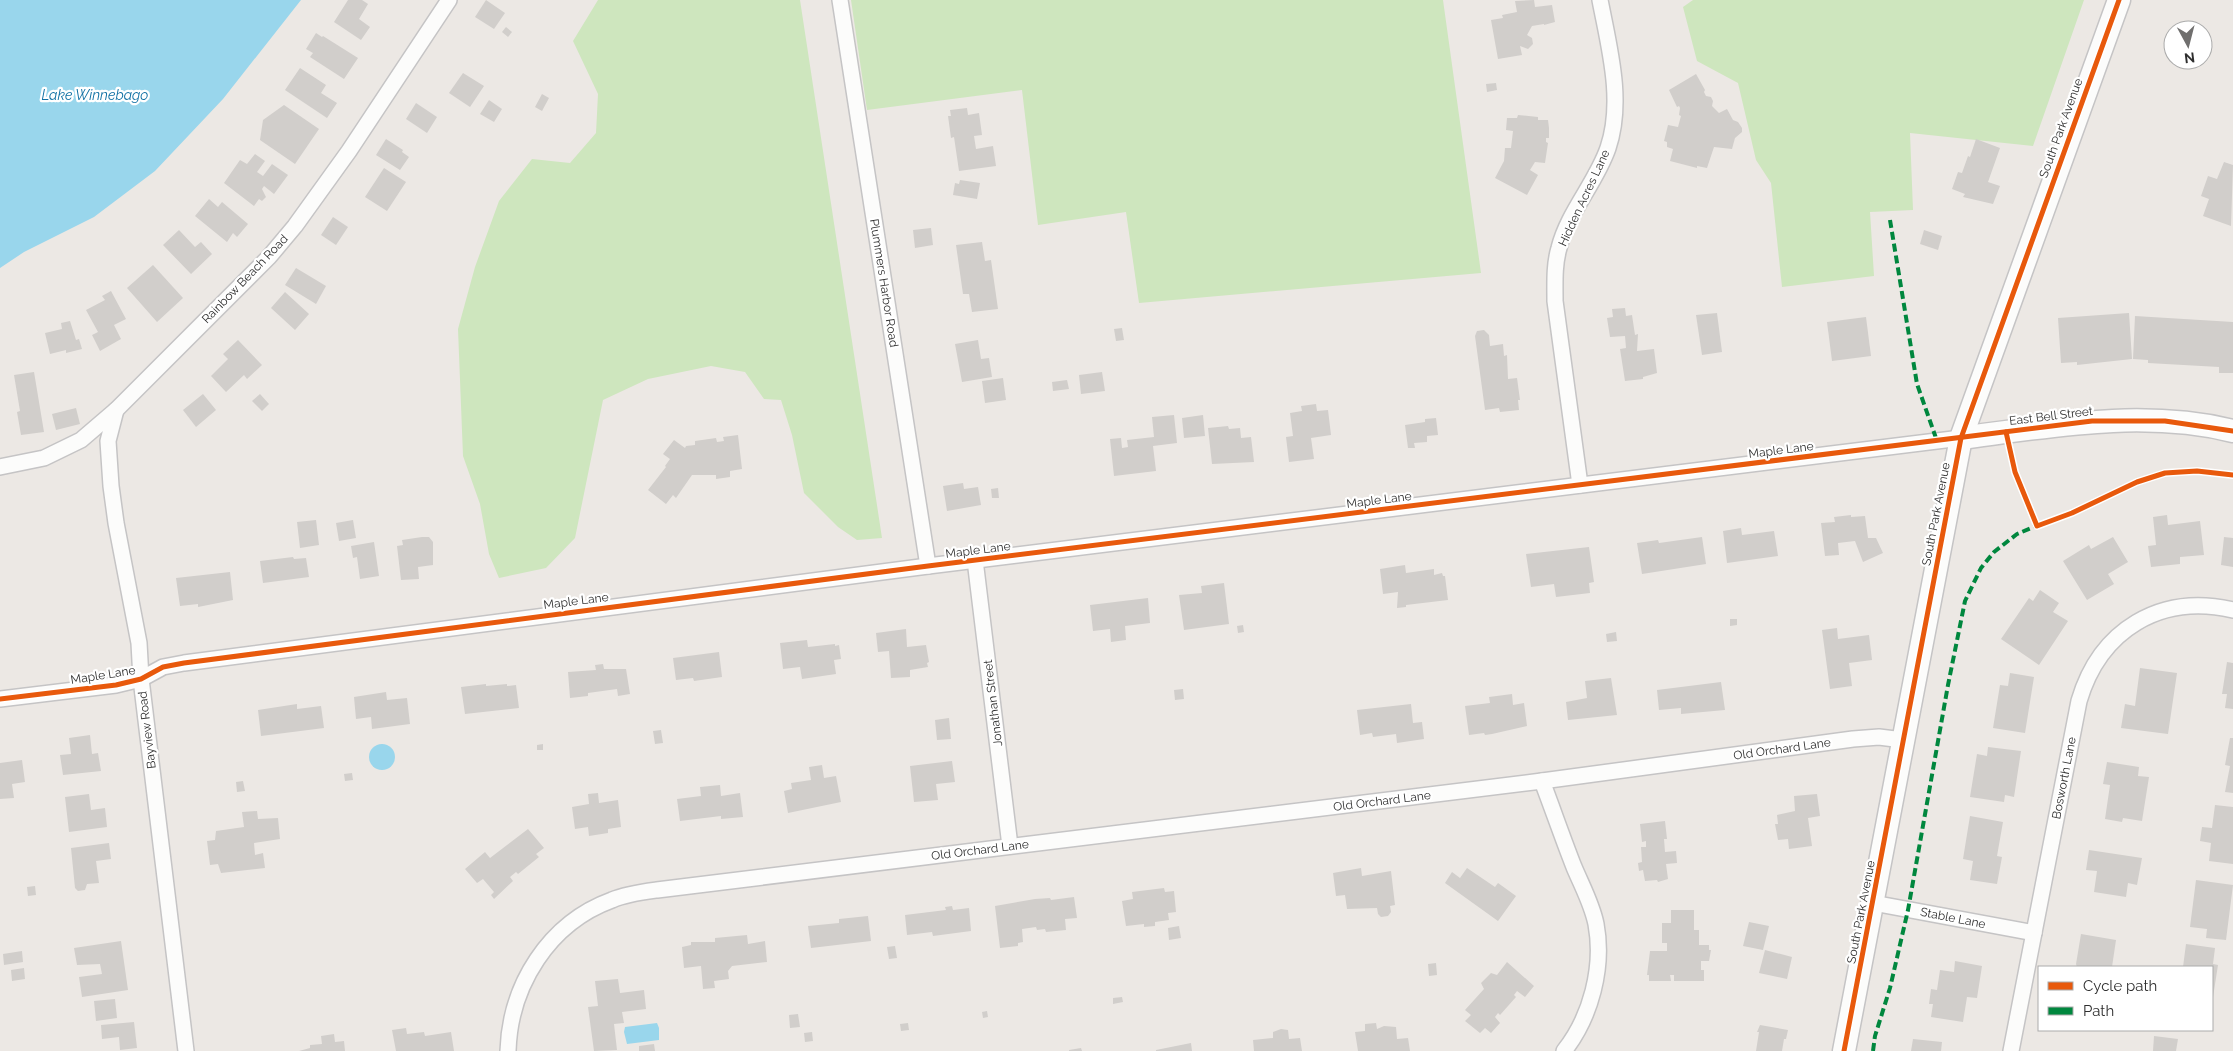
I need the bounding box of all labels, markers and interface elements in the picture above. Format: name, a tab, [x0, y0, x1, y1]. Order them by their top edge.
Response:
north arrow	[2163, 20, 2213, 70]
text: N	[2183, 49, 2196, 66]
street label: South Park Avenue	[2036, 76, 2086, 180]
water label: Lake Winnebago	[42, 87, 148, 103]
street label: Hidden Acres Lane	[1555, 147, 1613, 249]
street label: Plummers Harbor Road	[867, 218, 901, 348]
street label: Rainbow Beach Road	[199, 232, 291, 326]
street label: East Bell Street	[2008, 404, 2094, 428]
street label: Maple Lane	[1748, 439, 1814, 461]
street label: South Park Avenue	[1919, 461, 1953, 567]
street label: Maple Lane	[1346, 489, 1412, 511]
street label: Maple Lane	[945, 539, 1011, 561]
street label: Maple Lane	[543, 590, 609, 612]
street label: Jonathan Street	[981, 659, 1005, 747]
street label: Maple Lane	[70, 663, 136, 687]
street label: Bayview Road	[135, 690, 159, 770]
street label: Old Orchard Lane	[1732, 735, 1832, 763]
street label: Bosworth Lane	[2049, 736, 2079, 820]
street label: Old Orchard Lane	[1332, 788, 1432, 814]
street label: Old Orchard Lane	[930, 837, 1030, 863]
street label: South Park Avenue	[1844, 859, 1878, 965]
street label: Stable Lane	[1919, 905, 1987, 931]
legend	[2038, 966, 2213, 1031]
text: Cycle path	[2083, 977, 2157, 995]
text: Path	[2083, 1002, 2114, 1020]

